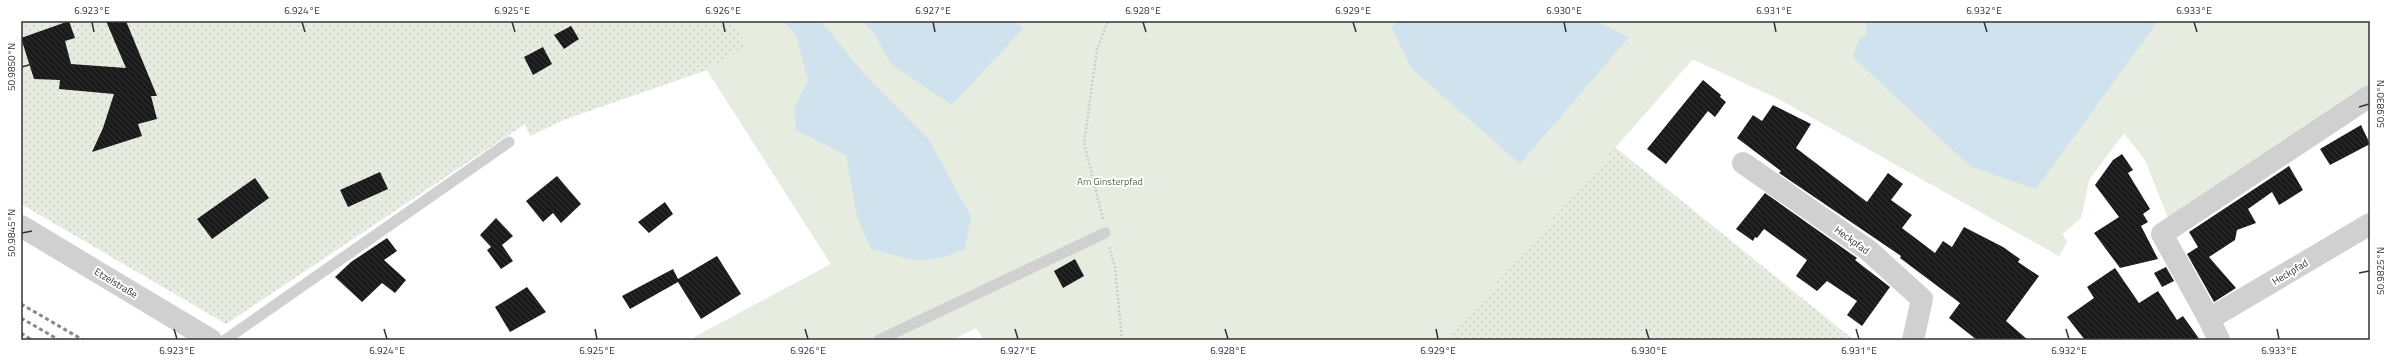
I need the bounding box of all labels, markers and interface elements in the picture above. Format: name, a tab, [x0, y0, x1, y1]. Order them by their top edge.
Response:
text: 6.923°E	[74, 3, 110, 18]
text: 6.924°E	[284, 3, 320, 18]
text: 6.925°E	[494, 3, 530, 18]
text: 6.926°E	[705, 3, 741, 18]
text: 6.927°E	[915, 3, 951, 18]
text: 6.928°E	[1125, 3, 1161, 18]
text: 6.929°E	[1335, 3, 1371, 18]
text: 6.930°E	[1546, 3, 1582, 18]
text: 6.931°E	[1756, 3, 1792, 18]
text: 6.932°E	[1966, 3, 2002, 18]
text: 6.933°E	[2176, 3, 2212, 18]
text: 50.9850°N	[4, 43, 19, 91]
text: 50.9830°N	[2373, 80, 2388, 128]
park label: Am Ginsterpfad	[1077, 174, 1143, 189]
text: 50.9845°N	[4, 209, 19, 257]
street label: Heckpfad	[1831, 222, 1873, 258]
text: 50.9825°N	[2373, 247, 2388, 295]
street label: Heckpfad	[2269, 255, 2311, 289]
street label: Etzelstraße	[91, 264, 141, 302]
text: 6.923°E	[159, 343, 195, 358]
text: 6.924°E	[369, 343, 405, 358]
text: 6.925°E	[579, 343, 615, 358]
text: 6.926°E	[790, 343, 826, 358]
text: 6.927°E	[1000, 343, 1036, 358]
text: 6.928°E	[1210, 343, 1246, 358]
text: 6.929°E	[1420, 343, 1456, 358]
text: 6.930°E	[1631, 343, 1667, 358]
text: 6.931°E	[1841, 343, 1877, 358]
text: 6.932°E	[2051, 343, 2087, 358]
text: 6.933°E	[2261, 343, 2297, 358]

